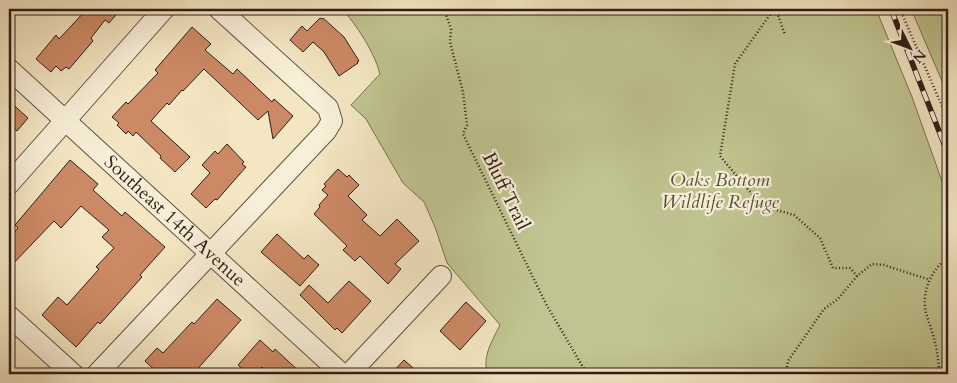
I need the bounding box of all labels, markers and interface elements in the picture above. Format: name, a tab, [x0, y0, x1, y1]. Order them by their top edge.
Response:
north arrow	[884, 22, 934, 72]
text: N	[908, 45, 930, 67]
street label: Bluff Trail	[476, 148, 536, 235]
street label: Southeast 14th Avenue	[98, 149, 251, 293]
park label: Oaks Bottom Wildlife Refuge	[661, 167, 779, 215]

